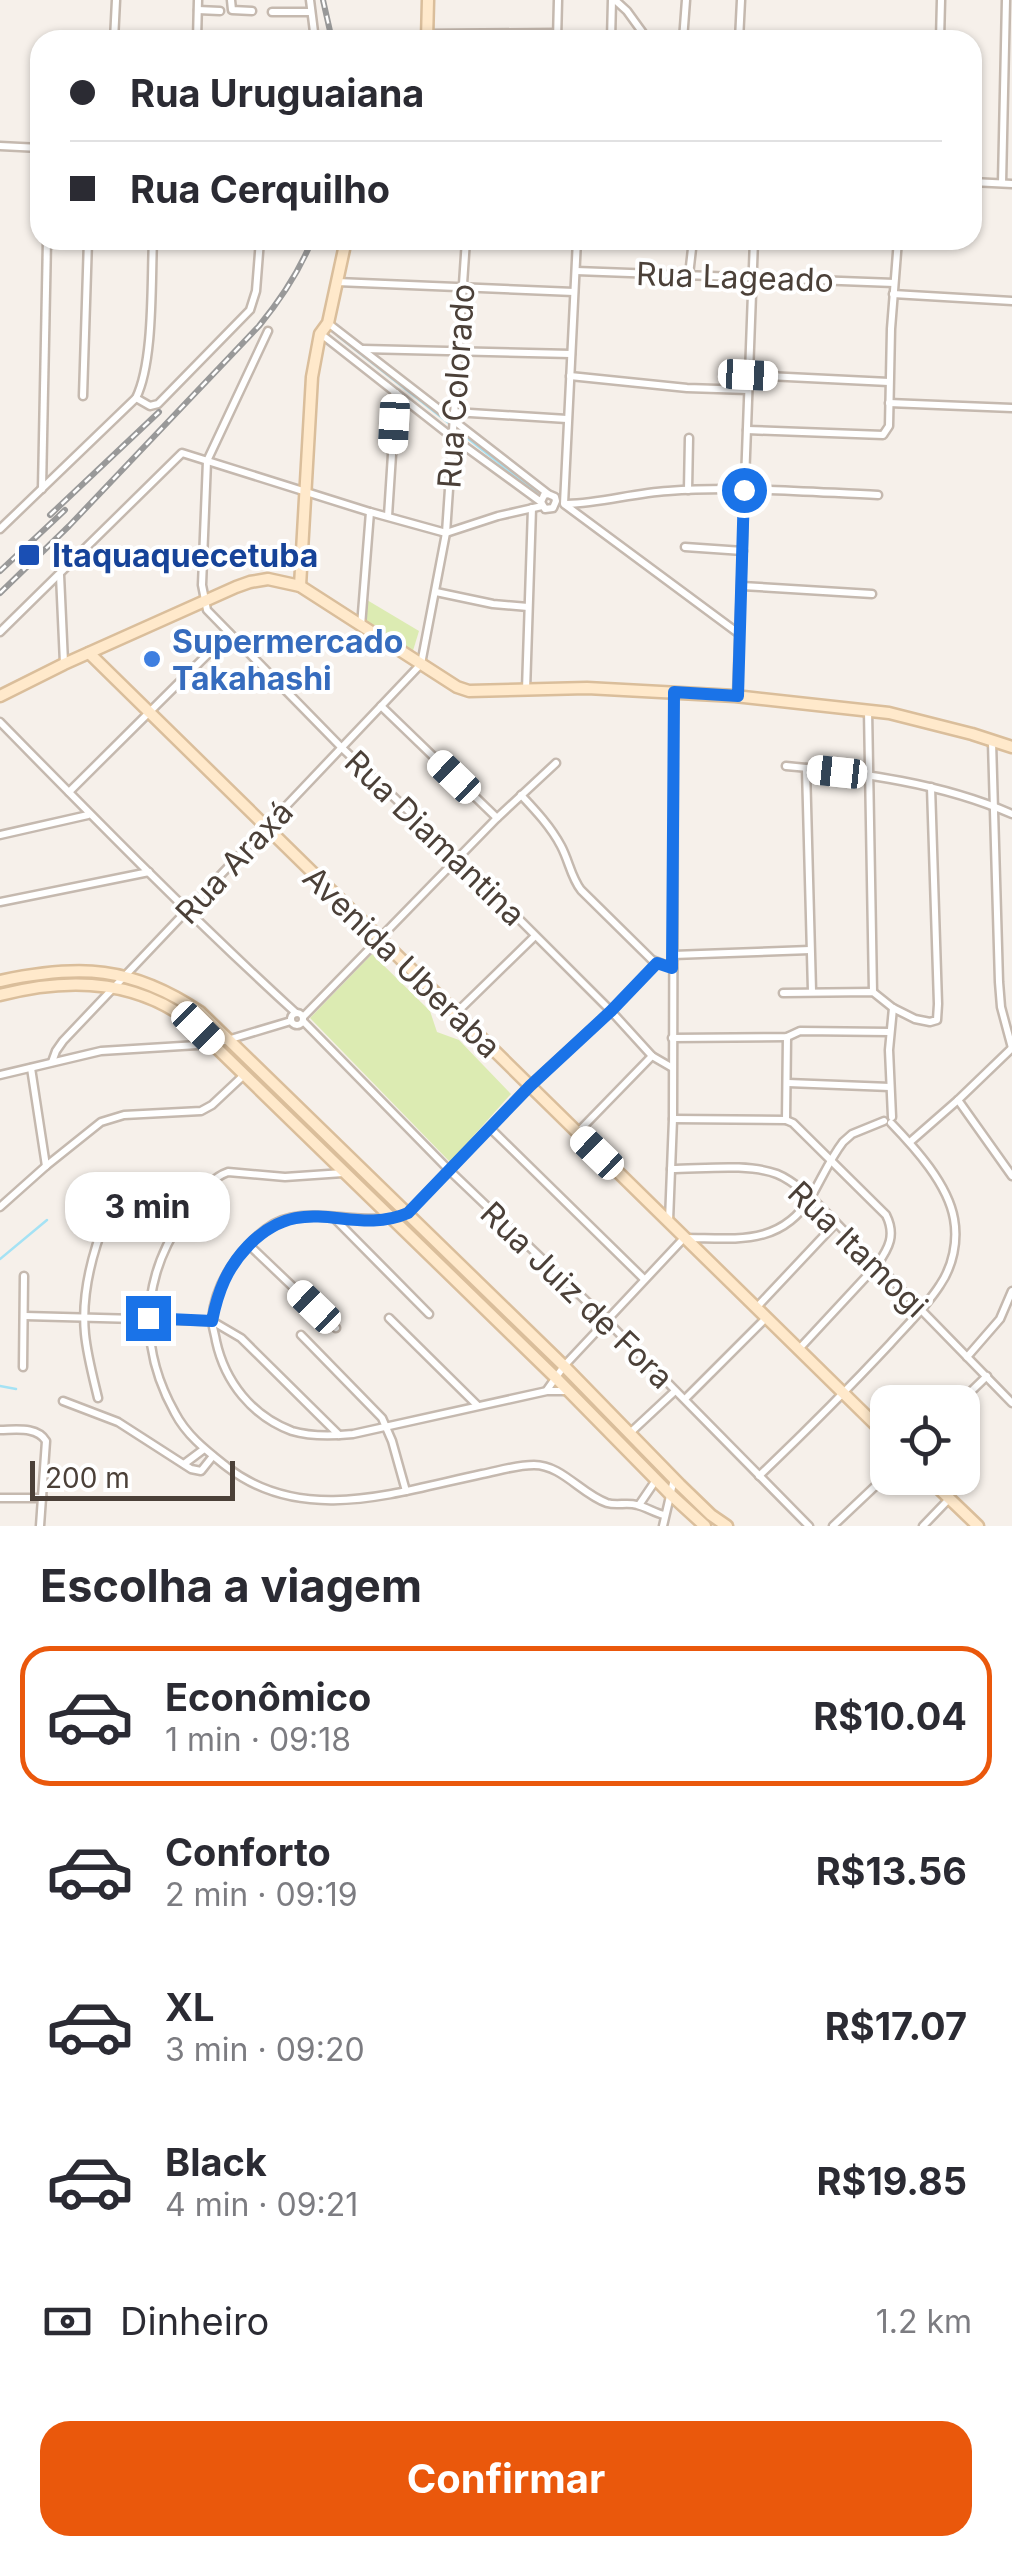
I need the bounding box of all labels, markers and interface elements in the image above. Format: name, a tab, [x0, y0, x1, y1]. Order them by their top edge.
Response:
text: Rua Uruguaiana	[130, 70, 424, 116]
text: Rua Cerquilho	[130, 166, 390, 212]
street label: Rua Lageado	[635, 254, 835, 300]
street label: Rua Colorado	[429, 282, 483, 490]
car	[717, 358, 779, 392]
car	[377, 393, 411, 455]
route start	[722, 468, 767, 513]
place label: Itaquaquecetuba	[52, 536, 318, 575]
marker: Itaquaquecetuba	[16, 542, 42, 568]
place label: Supermercado Takahashi	[172, 622, 403, 698]
marker: Supermercado Takahashi	[141, 648, 163, 670]
street label: Rua Diamantina	[337, 742, 533, 934]
car	[422, 745, 486, 809]
car	[806, 754, 868, 790]
street label: Rua Araxá	[167, 792, 301, 932]
street label: Avenida Uberaba	[295, 858, 509, 1066]
car	[166, 996, 230, 1060]
car	[565, 1121, 629, 1185]
callout: 3 min	[66, 1173, 230, 1243]
street label: Rua Itamogi	[780, 1173, 936, 1325]
text: 3 min	[104, 1187, 191, 1226]
street label: Rua Juiz de Fora	[473, 1193, 681, 1397]
car	[282, 1275, 346, 1339]
route end	[126, 1296, 171, 1341]
map controls	[870, 1385, 980, 1495]
button: locate	[870, 1385, 980, 1495]
scale bar	[30, 1456, 235, 1500]
text: 200 m	[45, 1461, 130, 1495]
text: Escolha a viagem	[40, 1558, 422, 1613]
icon: car	[45, 1671, 135, 1761]
text: Econômico	[165, 1674, 371, 1720]
text: R$10.04	[813, 1693, 967, 1739]
text: 1 min · 09:18	[165, 1720, 351, 1759]
icon: car	[45, 1826, 135, 1916]
text: Conforto	[165, 1829, 331, 1875]
text: R$13.56	[816, 1848, 967, 1894]
text: 2 min · 09:19	[165, 1875, 358, 1914]
icon: car	[45, 1981, 135, 2071]
text: XL	[165, 1984, 215, 2030]
text: R$17.07	[825, 2003, 967, 2049]
text: 3 min · 09:20	[165, 2030, 365, 2069]
icon: car	[45, 2136, 135, 2226]
text: Black	[165, 2139, 267, 2185]
text: R$19.85	[817, 2158, 967, 2204]
text: 4 min · 09:21	[165, 2185, 358, 2224]
icon: cash	[40, 2294, 95, 2349]
text: Dinheiro	[120, 2298, 269, 2344]
text: 1.2 km	[876, 2302, 972, 2341]
button: Confirmar	[40, 2421, 972, 2536]

